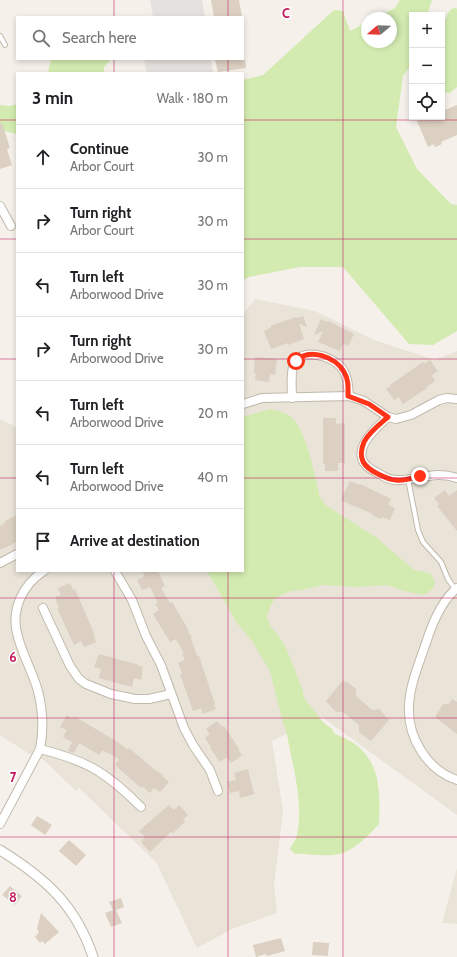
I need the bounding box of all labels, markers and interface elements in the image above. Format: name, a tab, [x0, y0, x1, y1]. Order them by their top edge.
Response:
text: C	[282, 5, 290, 21]
north arrow	[361, 12, 397, 48]
map controls	[409, 12, 445, 120]
button: +	[409, 12, 445, 48]
search box	[16, 16, 244, 60]
icon: search	[30, 27, 52, 49]
text: Search here	[62, 29, 137, 47]
button: −	[409, 48, 445, 84]
button: locate	[409, 84, 445, 120]
text: 3 min	[32, 88, 73, 108]
text: Walk · 180 m	[157, 90, 228, 106]
text: Continue	[70, 140, 129, 158]
icon: ahead	[32, 146, 54, 168]
text: 30 m	[198, 149, 228, 165]
text: Arbor Court	[70, 158, 134, 174]
text: Turn right	[70, 204, 131, 222]
icon: right	[32, 210, 54, 232]
text: 30 m	[198, 213, 228, 229]
text: Arbor Court	[70, 222, 134, 238]
text: Turn left	[70, 268, 124, 286]
icon: left	[32, 274, 54, 296]
text: 30 m	[198, 277, 228, 293]
text: Arborwood Drive	[70, 286, 164, 302]
text: Turn right	[70, 332, 131, 350]
icon: right	[32, 338, 54, 360]
text: 30 m	[198, 341, 228, 357]
text: Arborwood Drive	[70, 350, 164, 366]
route start	[287, 352, 305, 370]
text: Turn left	[70, 396, 124, 414]
icon: left	[32, 402, 54, 424]
text: 20 m	[198, 405, 228, 421]
text: Arborwood Drive	[70, 414, 164, 430]
text: Turn left	[70, 460, 124, 478]
icon: left	[32, 466, 54, 488]
route end	[411, 467, 429, 485]
text: 40 m	[197, 469, 228, 485]
text: Arborwood Drive	[70, 478, 164, 494]
icon: arrive	[32, 530, 54, 552]
text: Arrive at destination	[70, 532, 200, 550]
text: 6	[9, 649, 17, 665]
text: 7	[10, 769, 17, 785]
text: 8	[9, 889, 17, 905]

